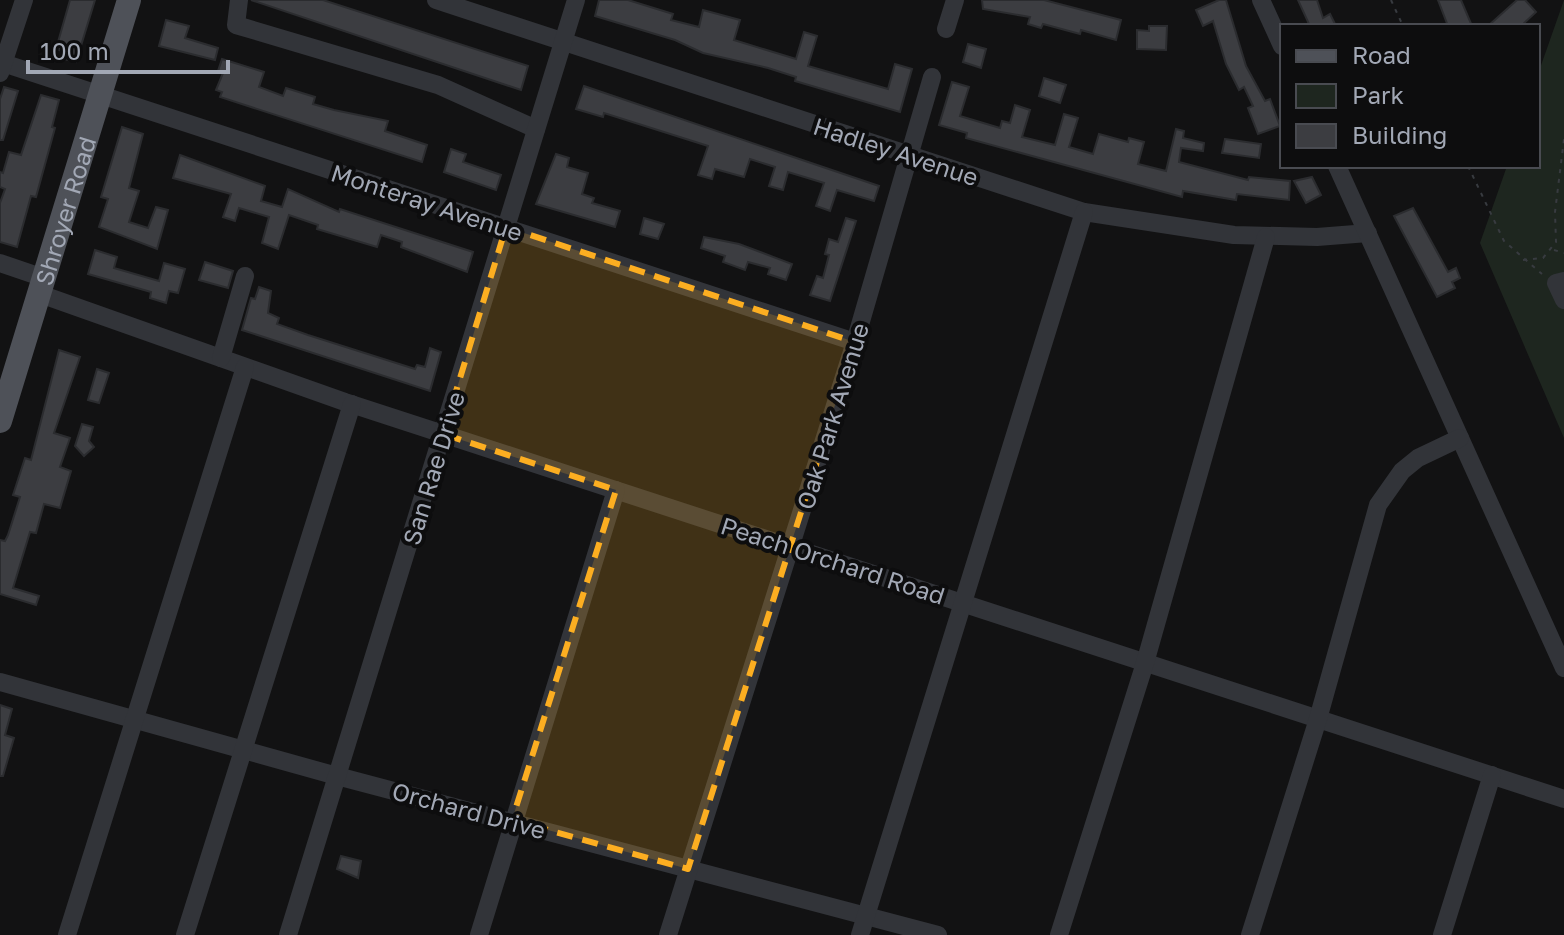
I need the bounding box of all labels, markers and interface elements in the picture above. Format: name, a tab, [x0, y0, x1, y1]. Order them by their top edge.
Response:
scale bar	[28, 24, 228, 74]
legend	[1280, 24, 1540, 168]
text: 100 m	[40, 36, 109, 65]
text: Road	[1352, 40, 1411, 69]
text: Park	[1352, 80, 1404, 109]
street label: Hadley Avenue	[810, 111, 982, 191]
text: Building	[1352, 120, 1447, 149]
street label: Shroyer Road	[28, 133, 101, 289]
street label: Monteray Avenue	[328, 157, 526, 247]
street label: Oak Park Avenue	[790, 319, 874, 513]
street label: San Rae Drive	[396, 388, 470, 548]
street label: Peach Orchard Road	[717, 510, 949, 610]
street label: Orchard Drive	[389, 776, 549, 844]

